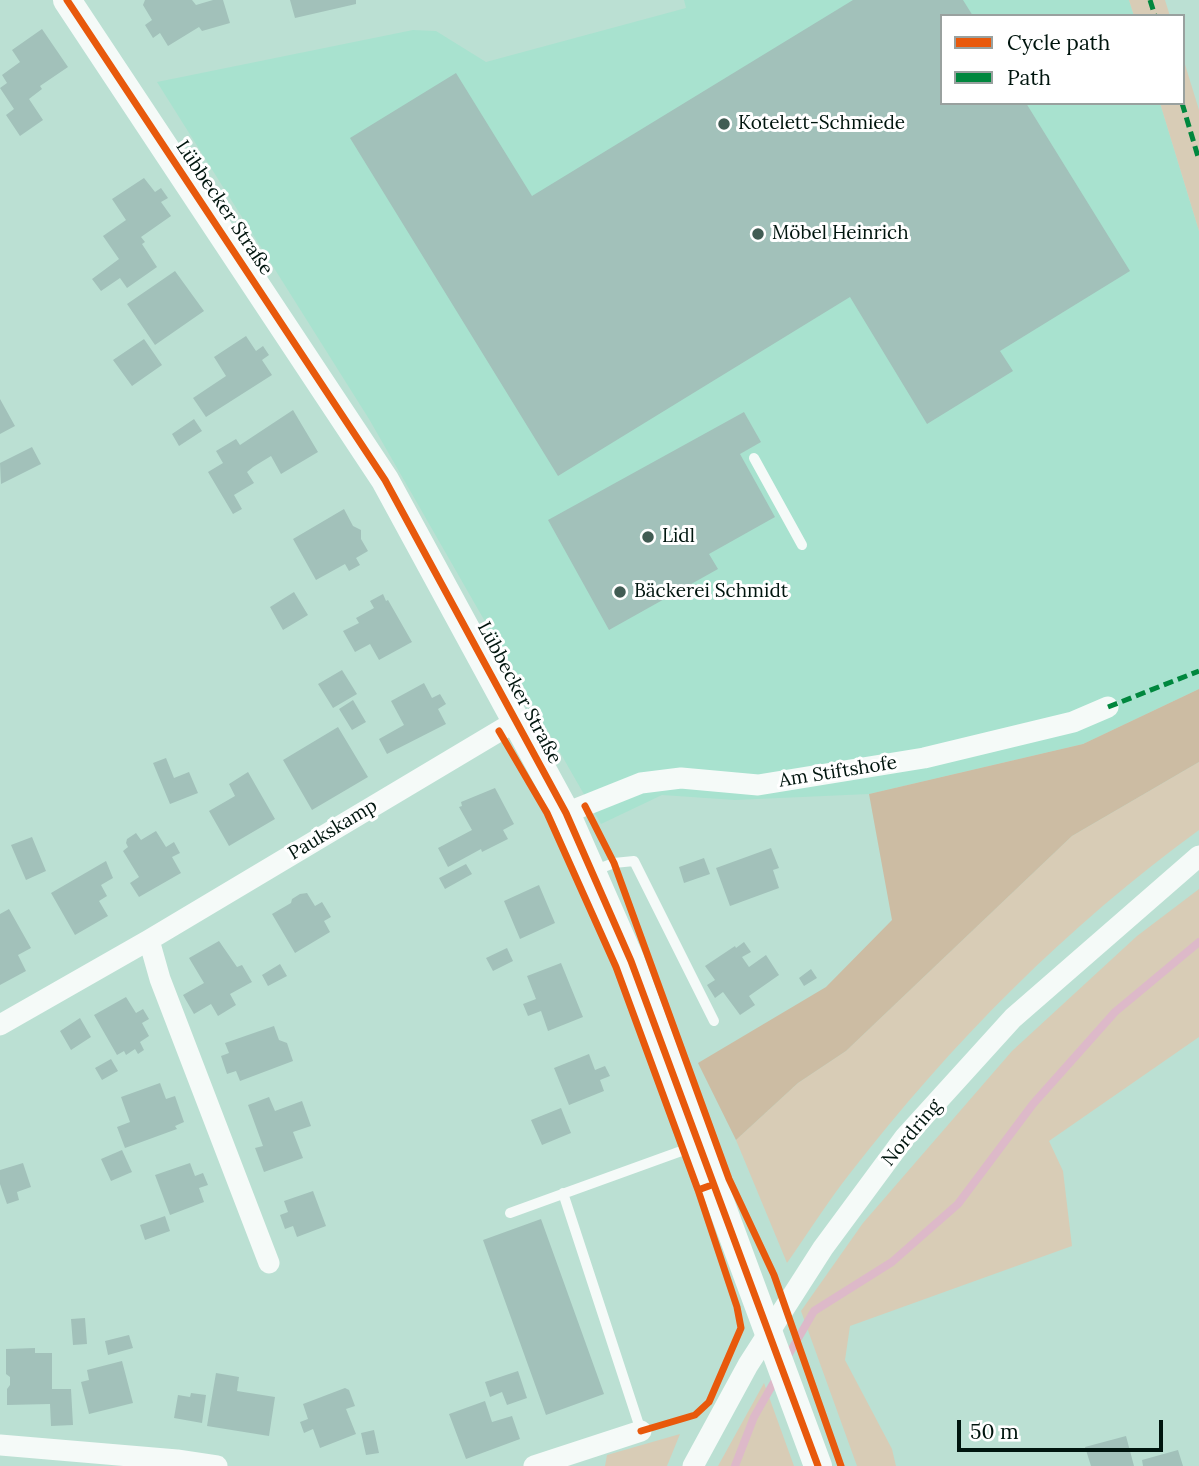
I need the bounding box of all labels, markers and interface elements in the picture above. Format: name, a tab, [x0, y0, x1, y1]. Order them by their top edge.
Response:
legend	[940, 14, 1185, 105]
text: Cycle path	[1007, 29, 1110, 56]
text: Path	[1007, 64, 1051, 91]
place label: Kotelett-Schmiede	[738, 113, 905, 135]
marker: Kotelett-Schmiede	[716, 116, 732, 132]
street label: Lübbecker Straße	[171, 136, 277, 280]
place label: Möbel Heinrich	[772, 223, 909, 245]
marker: Möbel Heinrich	[750, 226, 766, 242]
place label: Lidl	[662, 526, 695, 548]
marker: Lidl	[640, 529, 656, 545]
place label: Bäckerei Schmidt	[634, 581, 788, 603]
marker: Bäckerei Schmidt	[612, 584, 628, 600]
street label: Lübbecker Straße	[472, 618, 566, 768]
street label: Am Stiftshofe	[777, 751, 899, 793]
street label: Paukskamp	[284, 795, 382, 865]
street label: Nordring	[877, 1095, 947, 1171]
scale bar	[961, 1406, 1168, 1450]
text: 50 m	[970, 1418, 1019, 1445]

